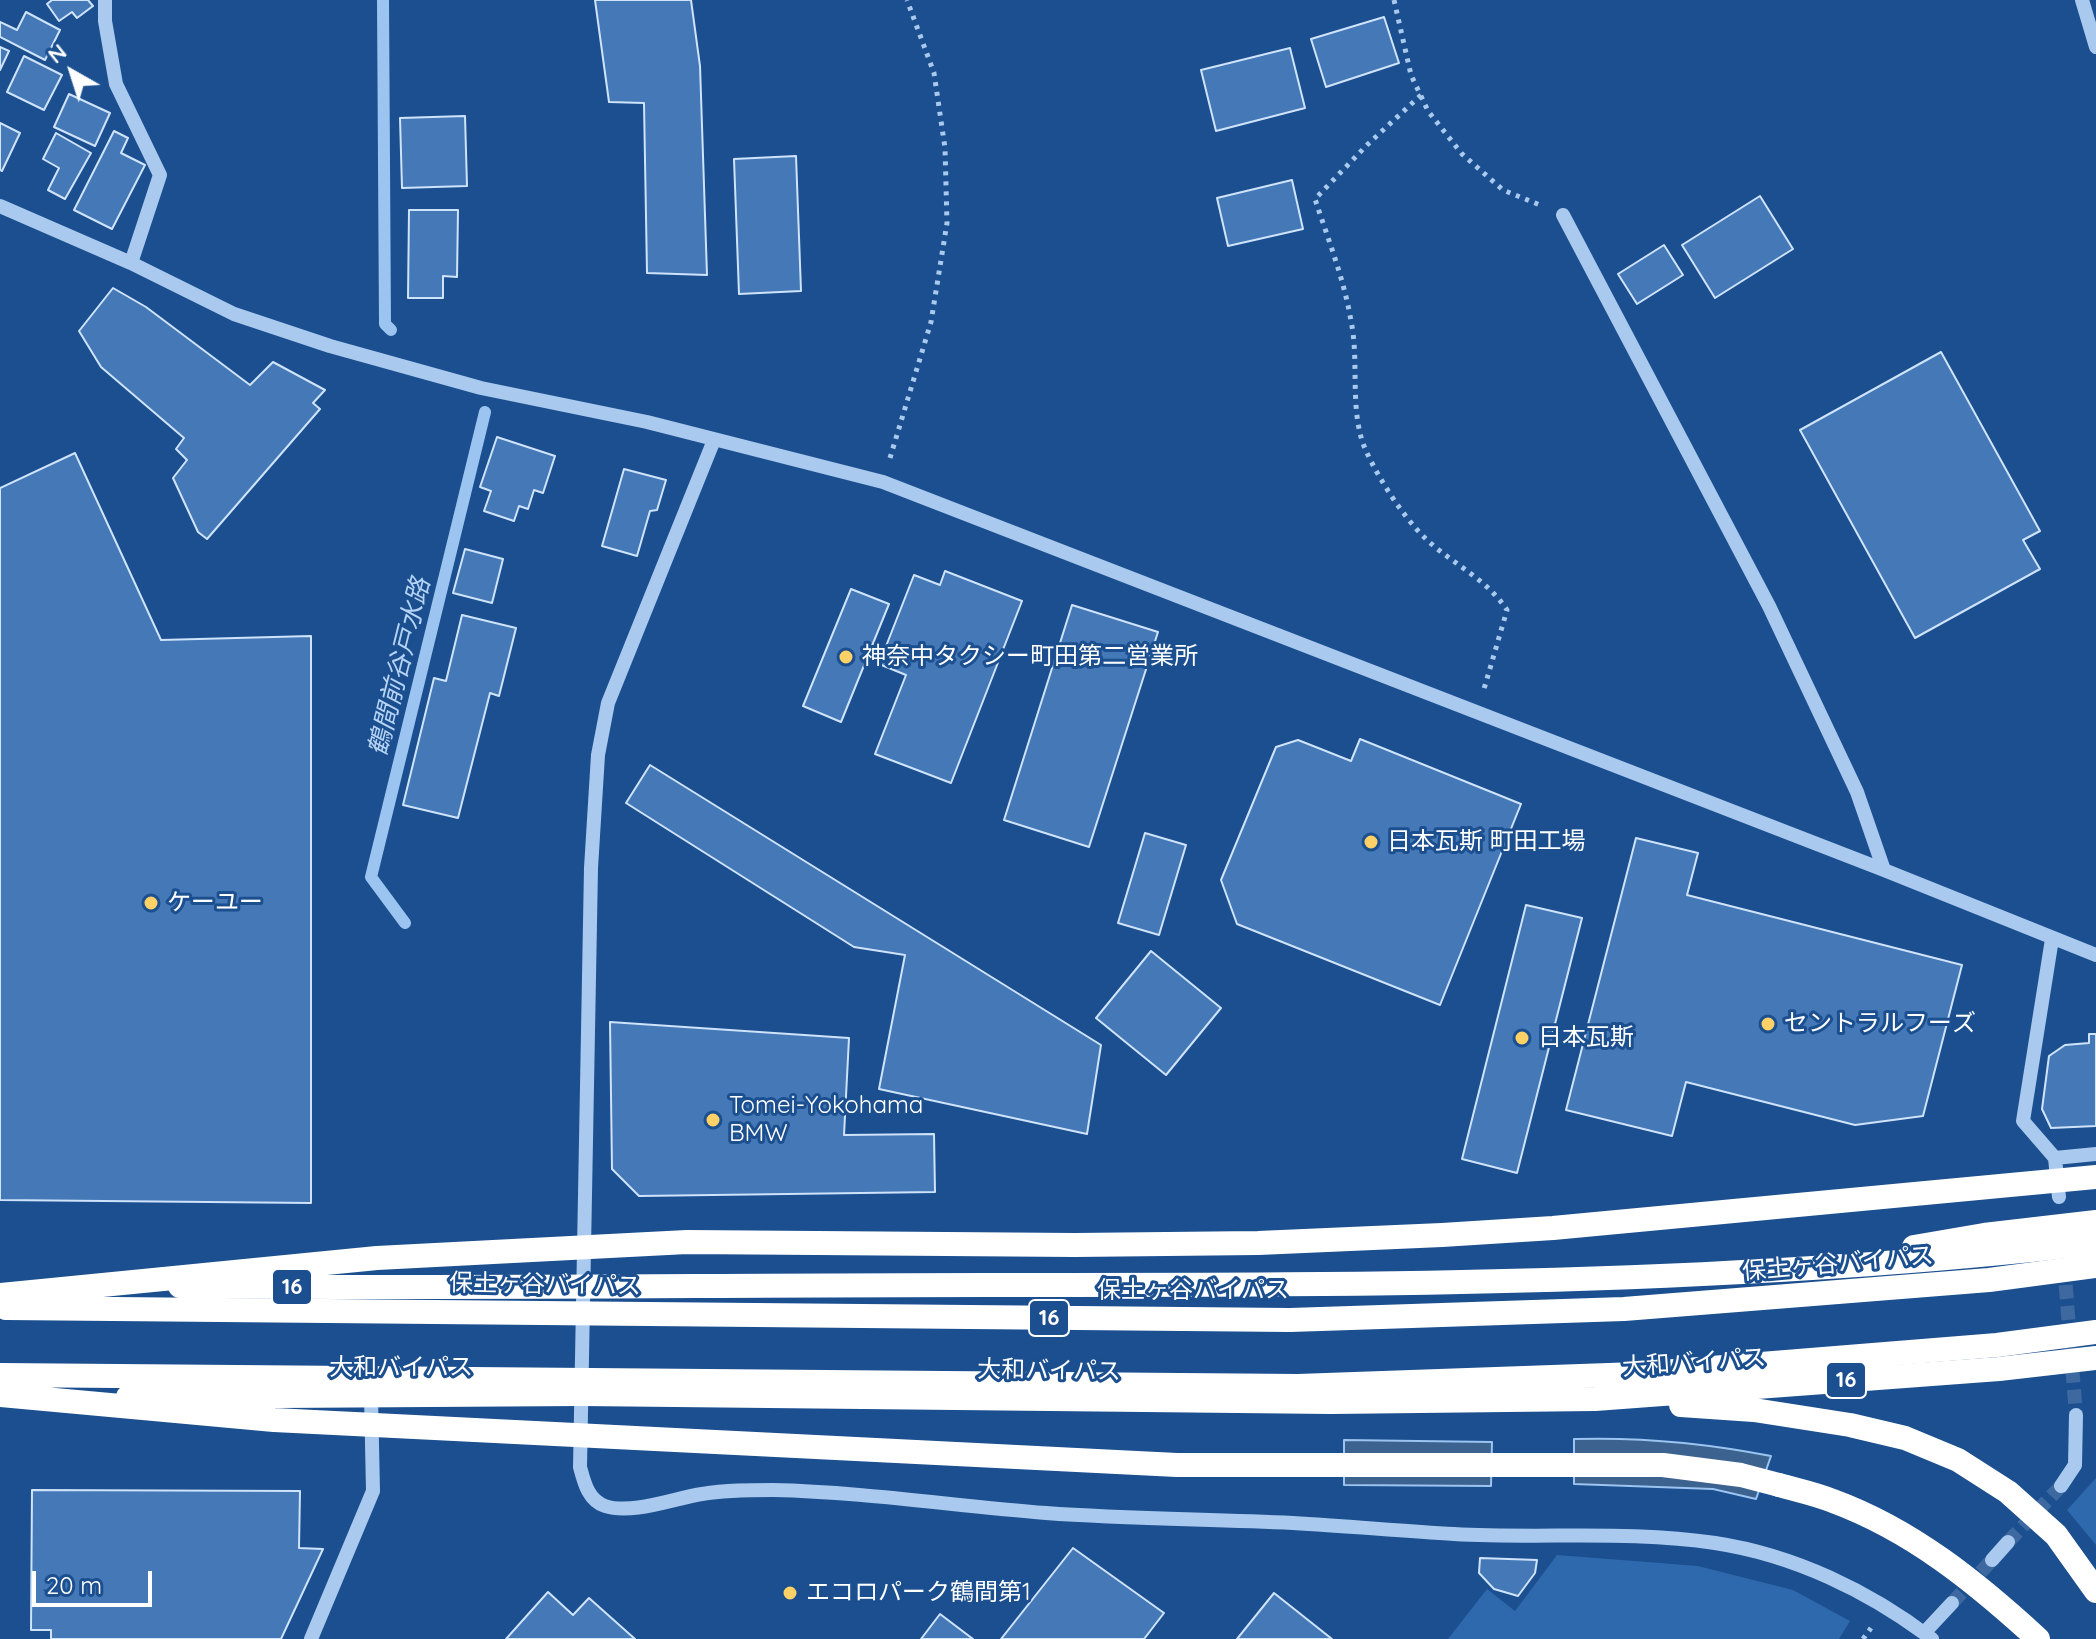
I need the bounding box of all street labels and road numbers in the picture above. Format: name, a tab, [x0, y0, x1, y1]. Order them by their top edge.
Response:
street label: 保土ヶ谷バイパス	[1741, 1241, 1935, 1287]
road number: 16	[272, 1269, 312, 1305]
street label: 保土ヶ谷バイパス	[449, 1269, 641, 1301]
street label: 保土ヶ谷バイパス	[1097, 1277, 1289, 1305]
road number: 16	[1029, 1300, 1069, 1336]
street label: 大和バイパス	[1621, 1344, 1767, 1382]
street label: 大和バイパス	[329, 1354, 473, 1382]
street label: 大和バイパス	[977, 1355, 1121, 1387]
road number: 16	[1826, 1362, 1866, 1398]

